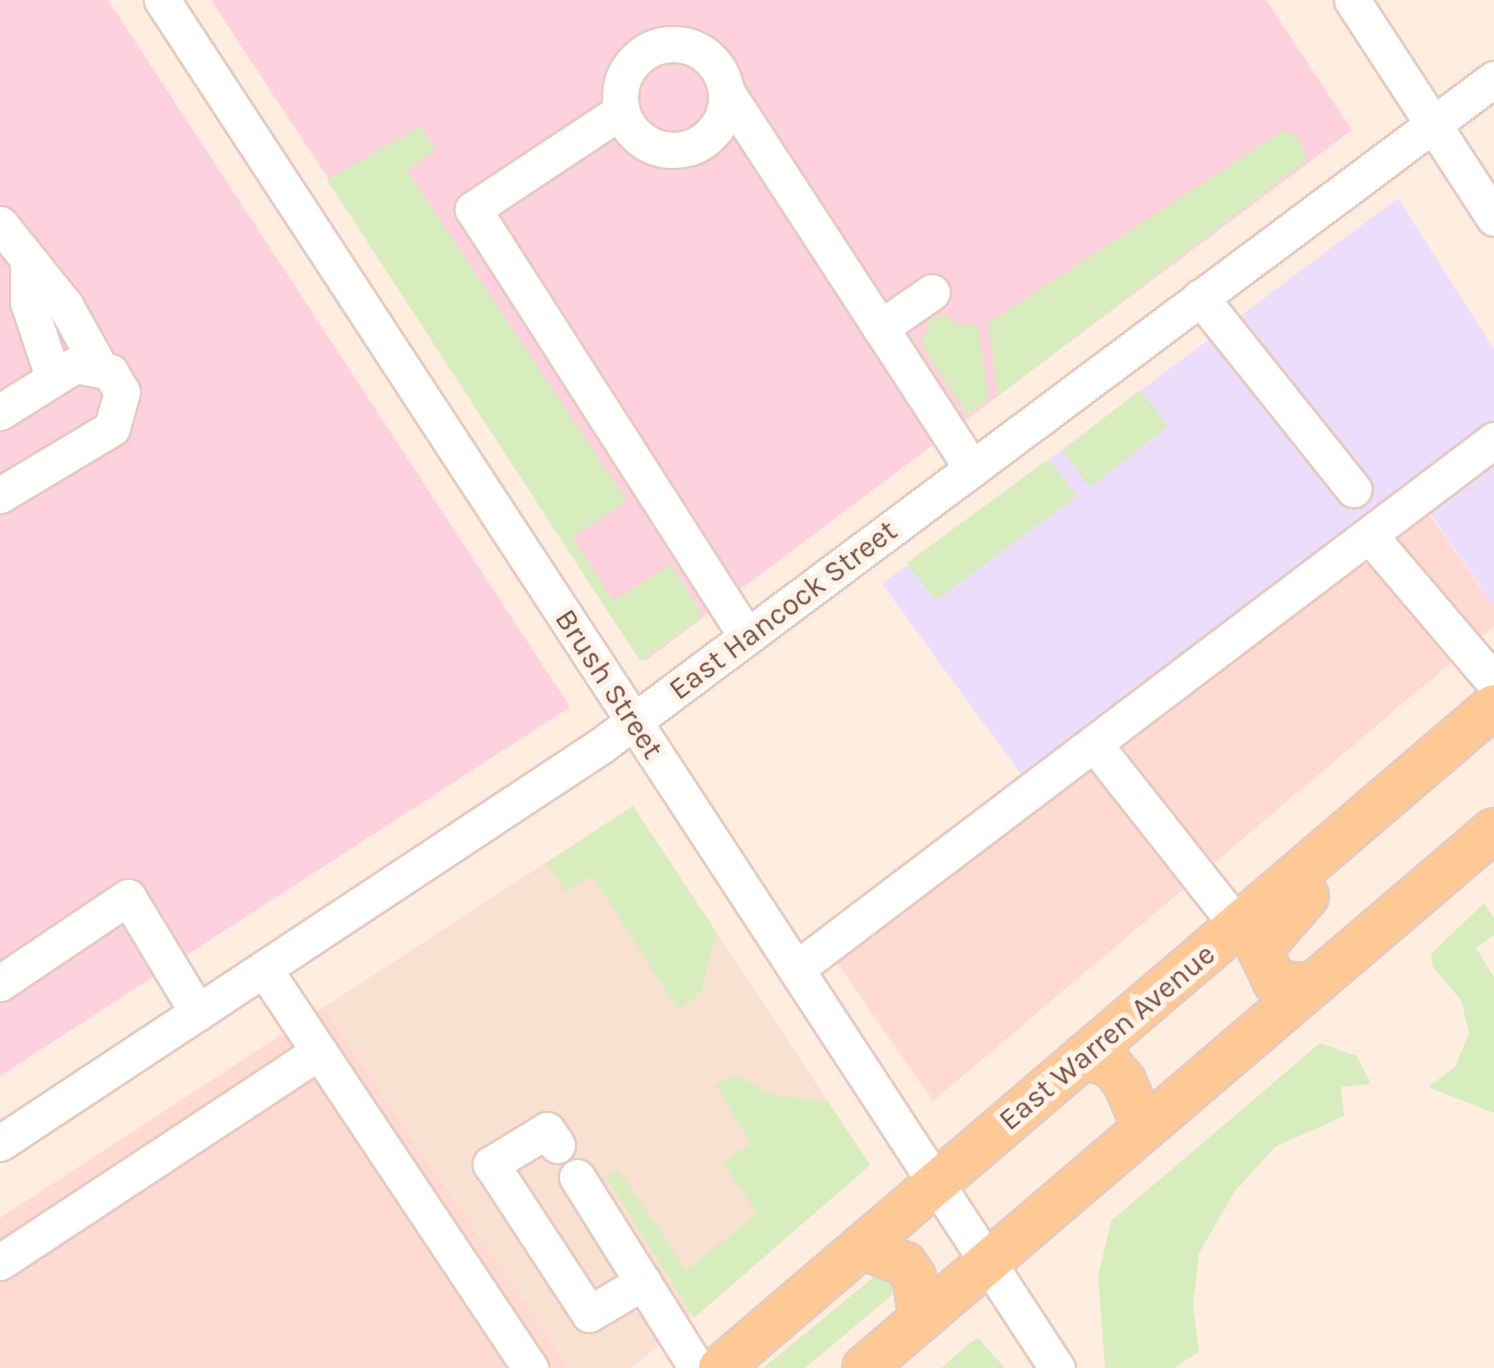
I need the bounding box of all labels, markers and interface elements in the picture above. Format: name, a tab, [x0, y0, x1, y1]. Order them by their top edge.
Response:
street label: East Hancock Street	[662, 513, 904, 707]
street label: Brush Street	[547, 602, 671, 766]
street label: East Warren Avenue	[992, 936, 1222, 1138]

